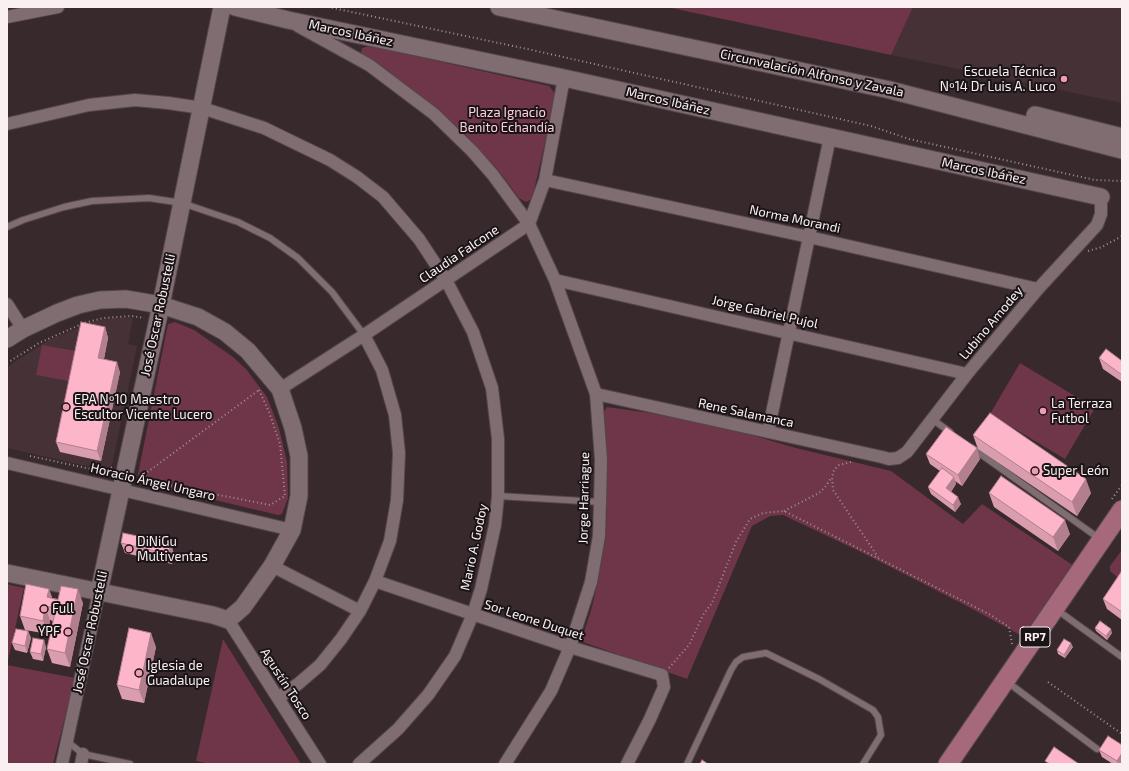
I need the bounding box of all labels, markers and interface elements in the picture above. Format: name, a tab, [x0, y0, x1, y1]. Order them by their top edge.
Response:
street label: Marcos Ibáñez	[307, 16, 395, 50]
street label: Circunvalación Alfonso y Zavala	[719, 46, 905, 100]
place label: Escuela Técnica Nº14 Dr Luis A. Luco	[940, 64, 1056, 95]
marker: Escuela Técnica Nº14 Dr Luis A. Luco	[1059, 74, 1069, 84]
street label: Marcos Ibáñez	[624, 84, 712, 118]
park label: Plaza Ignacio Benito Echandía	[460, 105, 554, 136]
street label: Marcos Ibáñez	[940, 154, 1028, 188]
street label: Norma Morandi	[748, 202, 842, 236]
street label: Claudia Falcone	[416, 222, 502, 286]
street label: José Oscar Robustelli	[137, 252, 179, 378]
street label: Lubino Amodey	[956, 283, 1026, 363]
street label: Jorge Gabriel Pujol	[710, 292, 820, 332]
place label: EPA Nº10 Maestro Escultor Vicente Lucero	[74, 392, 212, 423]
street label: Rene Salamanca	[697, 395, 795, 431]
place label: La Terraza Futbol	[1051, 396, 1112, 427]
marker: EPA Nº10 Maestro Escultor Vicente Lucero	[61, 402, 71, 412]
marker: La Terraza Futbol	[1038, 406, 1048, 416]
street label: Jorge Harriague	[575, 452, 593, 544]
street label: Horacio Ángel Ungaro	[89, 460, 217, 504]
place label: Super León	[1043, 463, 1109, 479]
marker: Super León	[1030, 466, 1040, 476]
street label: Mario A. Godoy	[457, 502, 491, 592]
place label: DiNiGu Multiventas	[137, 534, 208, 565]
marker: DiNiGu Multiventas	[124, 544, 134, 554]
street label: José Oscar Robustelli	[69, 569, 111, 695]
street label: Sor Leone Duquet	[482, 597, 586, 643]
place label: Full	[52, 601, 74, 617]
marker: Full	[39, 604, 49, 614]
place label: YPF	[38, 624, 60, 640]
marker: YPF	[63, 627, 73, 637]
road number: RP7	[1020, 627, 1050, 647]
street label: Agustín Tosco	[257, 645, 315, 723]
place label: Iglesia de Guadalupe	[147, 658, 210, 689]
marker: Iglesia de Guadalupe	[134, 668, 144, 678]

